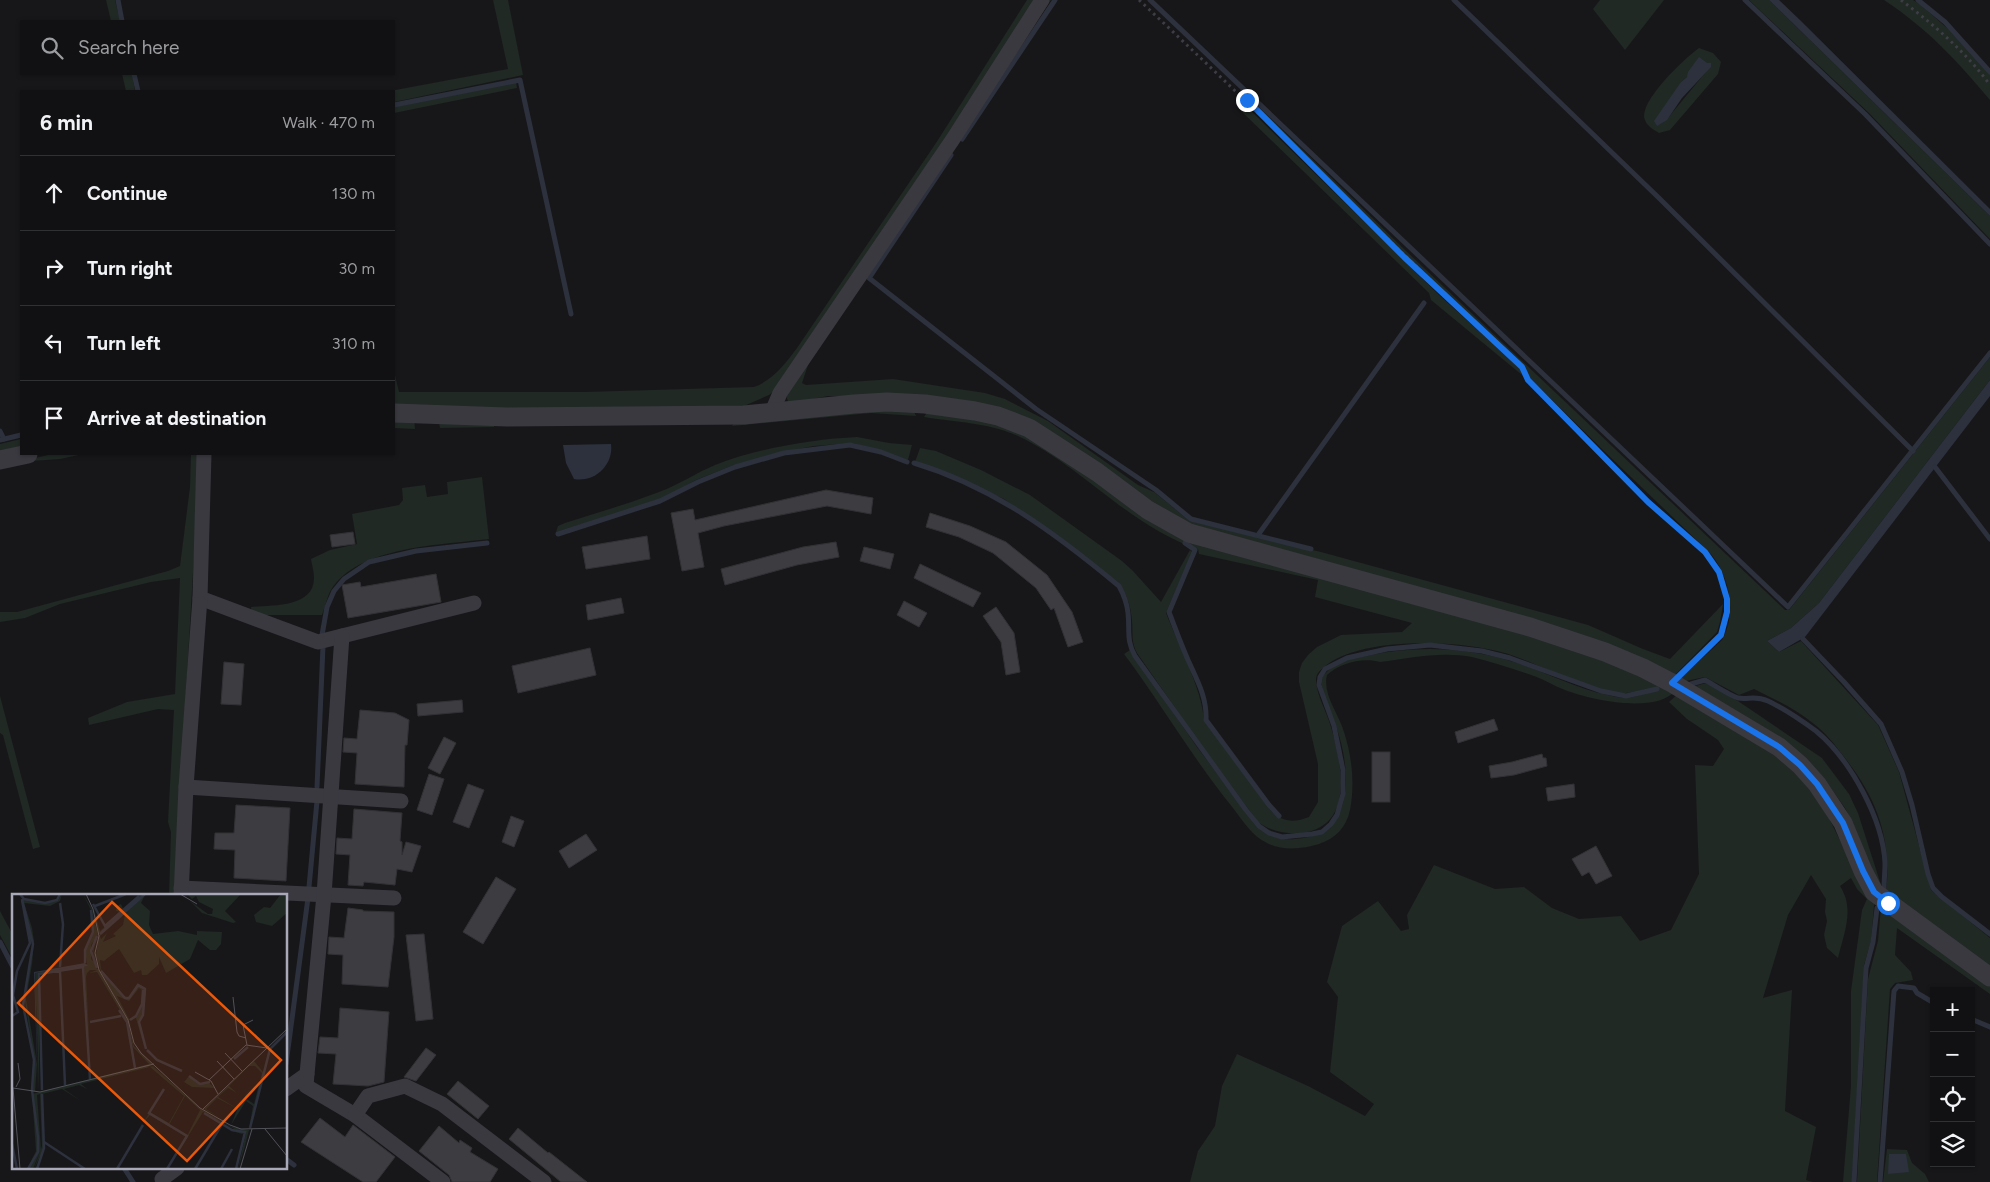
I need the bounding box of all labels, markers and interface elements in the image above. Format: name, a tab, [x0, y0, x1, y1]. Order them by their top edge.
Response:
search box	[20, 20, 395, 75]
icon: search	[38, 34, 66, 62]
text: Search here	[78, 36, 180, 59]
route end	[1236, 89, 1259, 112]
text: 6 min	[40, 110, 93, 135]
text: Walk · 470 m	[283, 113, 375, 132]
icon: ahead	[40, 179, 68, 207]
text: Continue	[87, 182, 167, 205]
text: 130 m	[332, 184, 375, 203]
icon: right	[40, 254, 68, 282]
text: Turn right	[87, 257, 173, 280]
text: 30 m	[338, 259, 375, 278]
icon: left	[40, 329, 68, 357]
text: Turn left	[87, 332, 161, 355]
text: 310 m	[332, 334, 375, 353]
icon: arrive	[40, 404, 68, 432]
text: Arrive at destination	[87, 407, 266, 430]
route start	[1877, 892, 1900, 915]
inset map	[12, 894, 288, 1170]
map controls	[1930, 987, 1975, 1167]
button: +	[1930, 987, 1975, 1032]
button: −	[1930, 1032, 1975, 1077]
button: locate	[1930, 1077, 1975, 1122]
button: layers	[1930, 1122, 1975, 1167]

